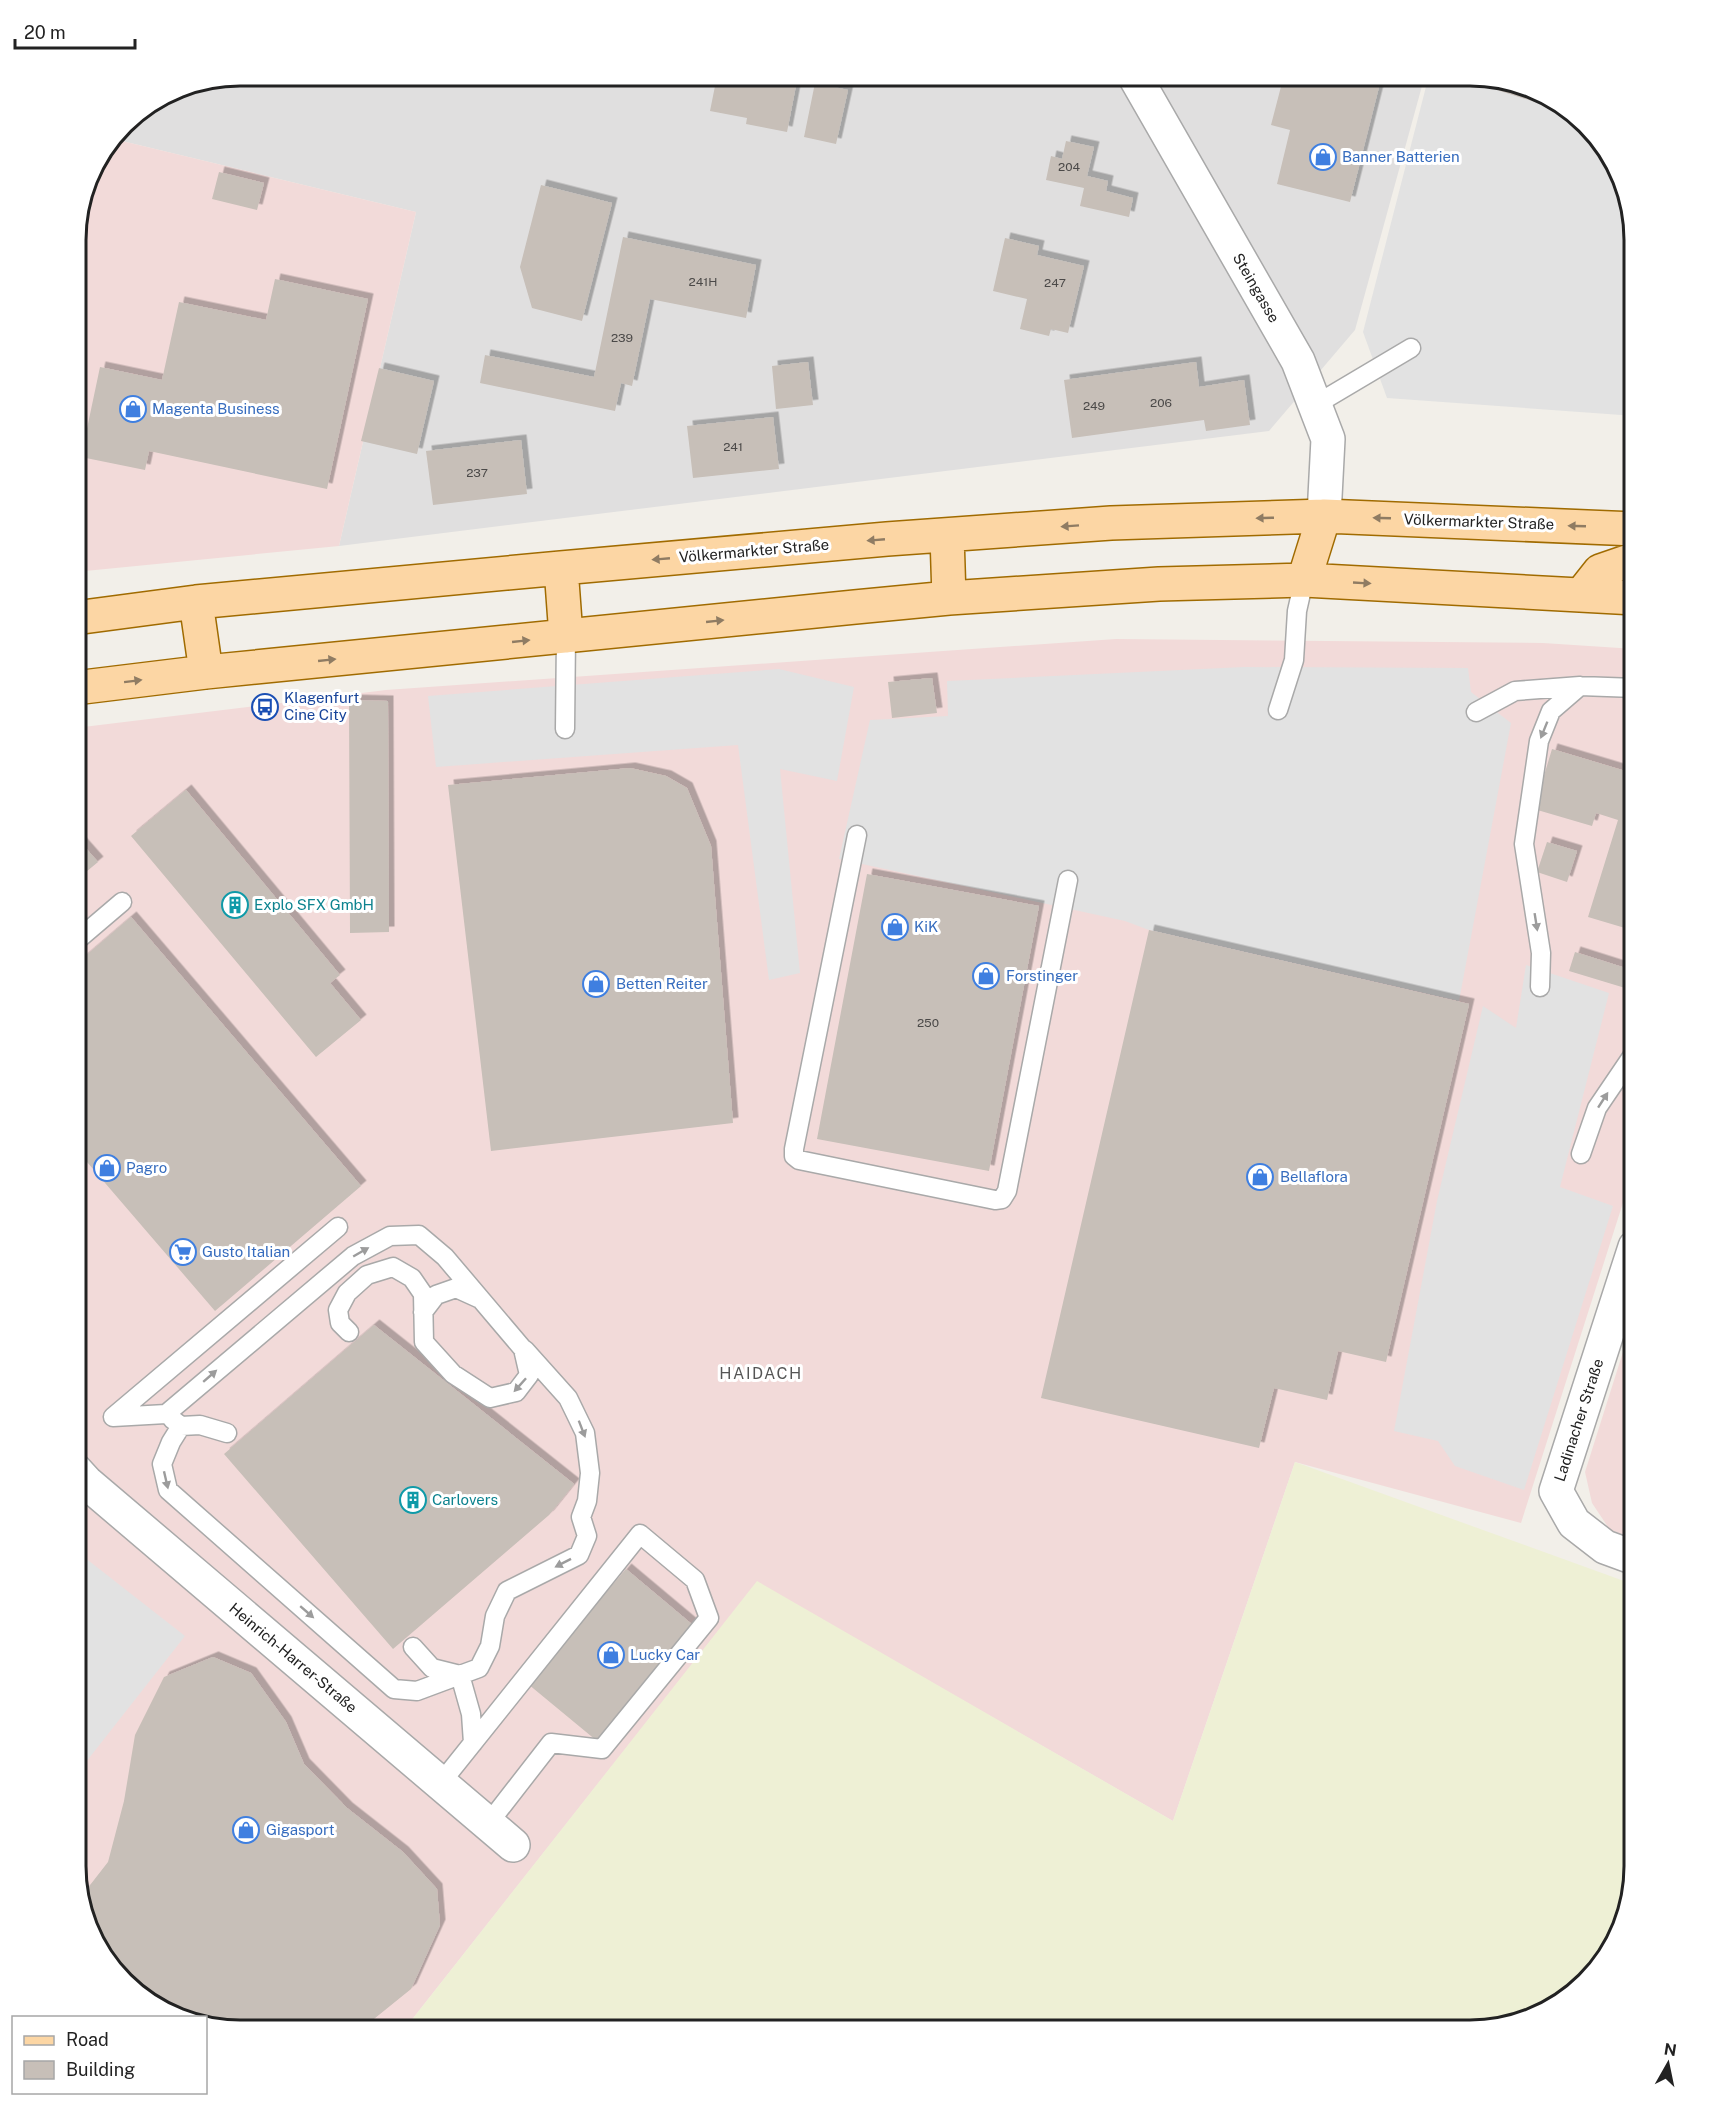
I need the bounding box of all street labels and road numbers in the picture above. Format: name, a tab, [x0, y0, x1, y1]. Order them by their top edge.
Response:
street label: Steingasse	[1230, 250, 1283, 325]
street label: Völkermarkter Straße	[1403, 510, 1555, 533]
street label: Völkermarkter Straße	[678, 535, 830, 566]
street label: Ladinacher Straße	[1551, 1356, 1606, 1483]
street label: Heinrich-Harrer-Straße	[226, 1599, 361, 1716]

